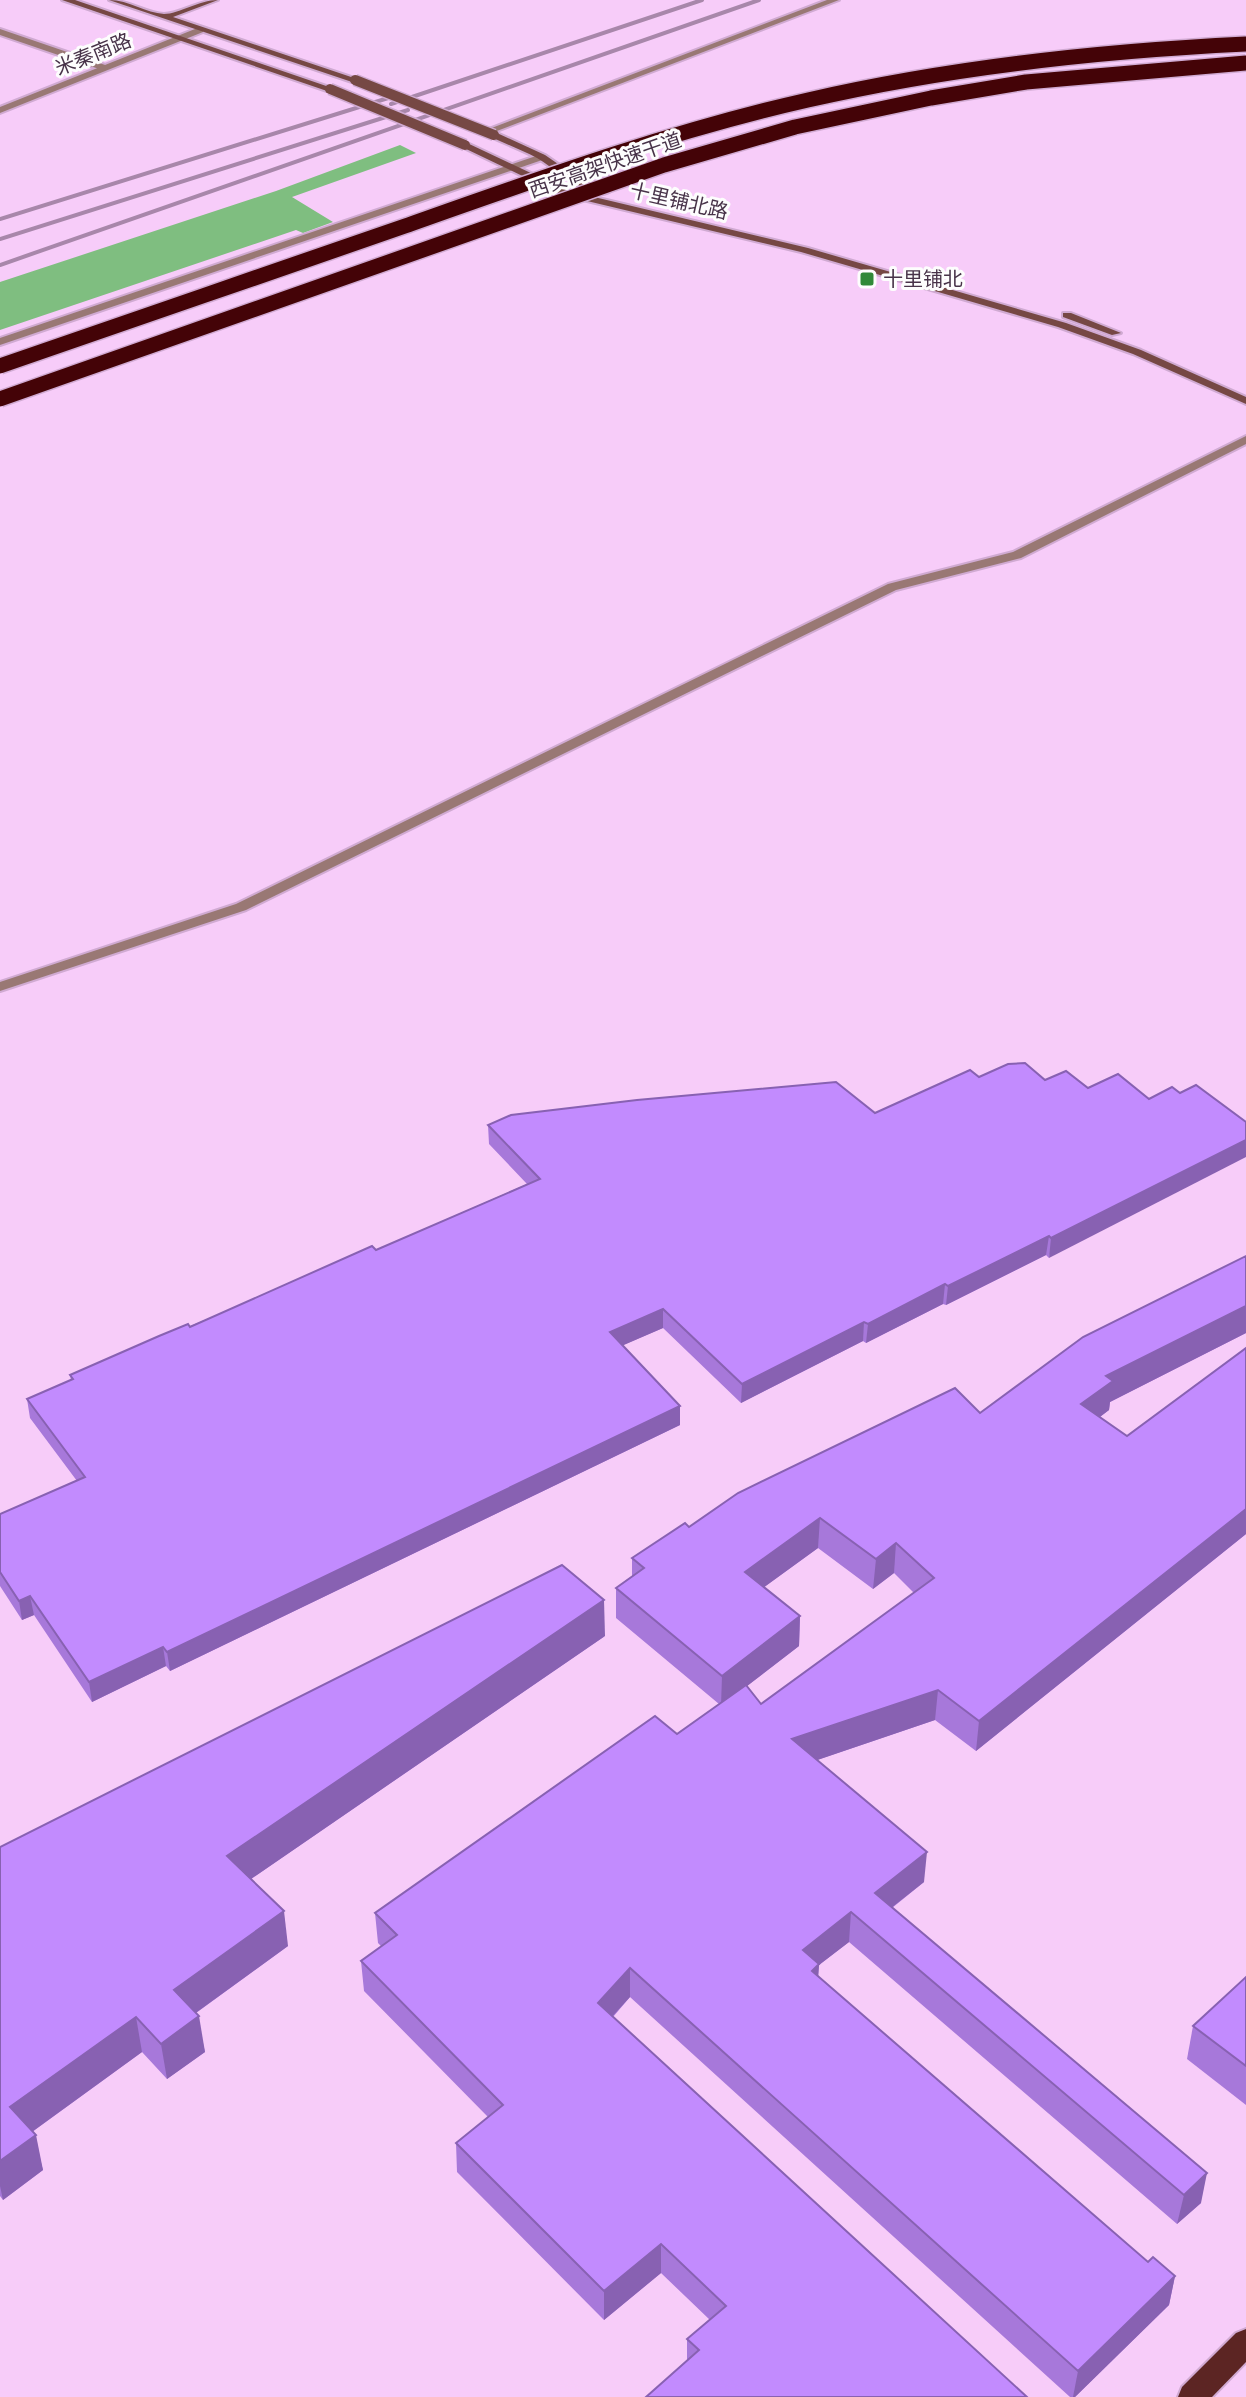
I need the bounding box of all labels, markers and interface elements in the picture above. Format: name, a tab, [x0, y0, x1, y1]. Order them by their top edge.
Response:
street label: 米秦南路	[52, 29, 135, 81]
street label: 西安高架快速干道	[526, 129, 685, 203]
street label: 十里铺北路	[627, 179, 730, 225]
place label: 十里铺北	[883, 268, 963, 292]
marker: 十里铺北	[858, 270, 876, 288]

